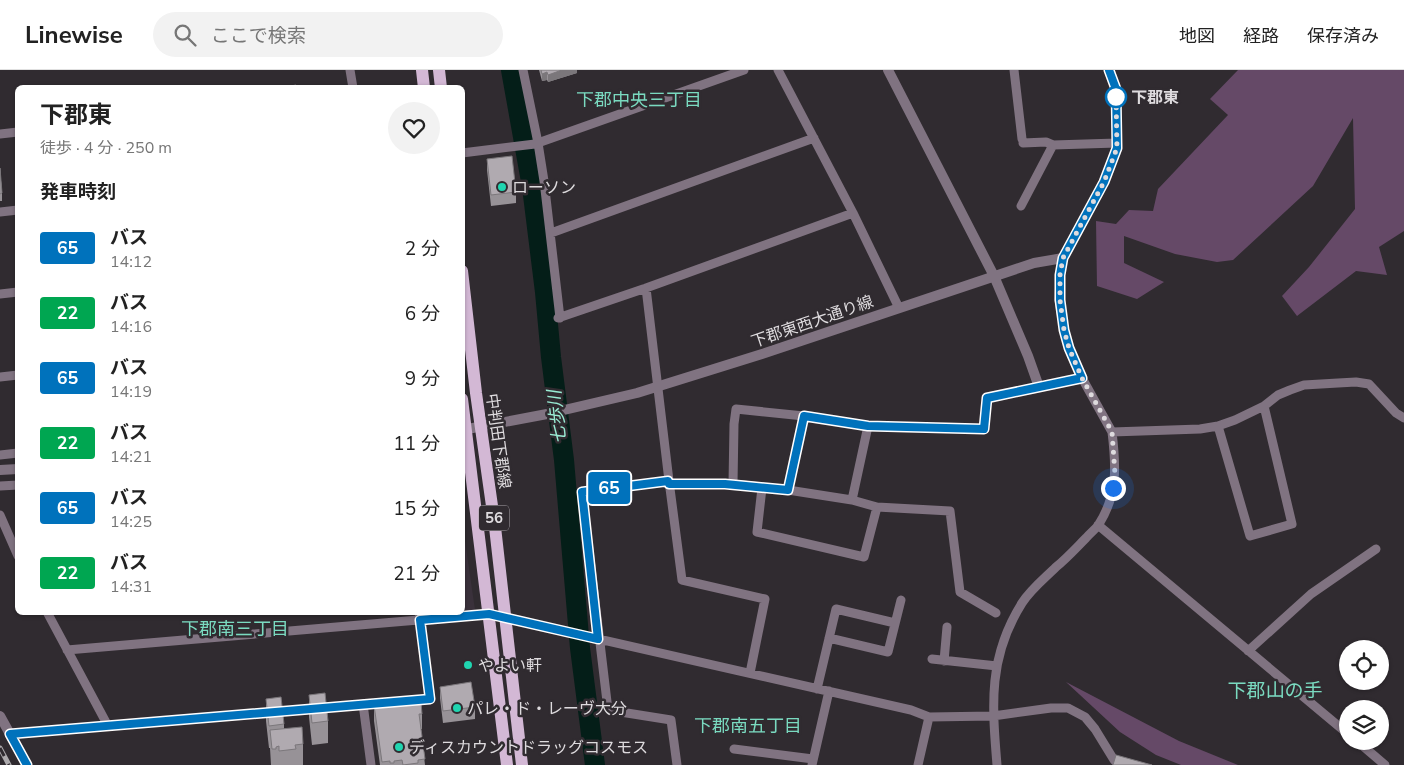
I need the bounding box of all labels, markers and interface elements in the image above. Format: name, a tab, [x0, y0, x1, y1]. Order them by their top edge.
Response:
search box	[153, 12, 503, 57]
text: Linewise	[25, 19, 123, 51]
icon: search	[171, 21, 199, 49]
text: ここで検索	[211, 23, 306, 49]
text: 地図	[1179, 24, 1215, 48]
text: 経路	[1243, 24, 1279, 48]
text: 保存済み	[1307, 24, 1379, 48]
marker: 下郡東	[1105, 86, 1127, 108]
place label: 下郡東	[1131, 87, 1179, 109]
district label: 下郡中央三丁目	[576, 88, 702, 112]
text: 下郡東	[40, 99, 112, 131]
button: heart	[388, 102, 440, 154]
text: 徒歩 · 4 分 · 250 m	[40, 137, 172, 159]
place label: ローソン	[512, 177, 576, 199]
text: 発車時刻	[40, 179, 116, 205]
marker: ローソン	[496, 181, 508, 193]
text: バス	[110, 225, 148, 251]
text: 65	[57, 236, 78, 260]
text: 2 分	[405, 236, 440, 262]
text: 14:12	[110, 251, 152, 273]
text: バス	[110, 290, 148, 316]
street label: 下郡東西大通り線	[748, 291, 876, 353]
text: 22	[57, 301, 78, 325]
text: 6 分	[405, 301, 440, 327]
text: 14:16	[110, 316, 152, 338]
text: バス	[110, 355, 148, 381]
text: 65	[57, 366, 78, 390]
text: 9 分	[405, 366, 440, 392]
text: 14:19	[110, 381, 152, 403]
water label: 七歩川	[542, 387, 572, 445]
street label: 中判田下郡線	[480, 392, 516, 490]
text: バス	[110, 420, 148, 446]
text: 22	[57, 431, 78, 455]
text: 11 分	[393, 431, 440, 457]
text: 14:21	[110, 446, 152, 468]
line badge: 65	[586, 472, 632, 504]
text: 65	[598, 476, 620, 500]
your location	[1101, 476, 1126, 501]
text: バス	[110, 485, 148, 511]
text: 65	[57, 496, 78, 520]
text: 15 分	[393, 496, 440, 522]
road number: 56	[479, 506, 509, 530]
text: 14:25	[110, 511, 152, 533]
text: バス	[110, 550, 148, 576]
text: 22	[57, 561, 78, 585]
text: 21 分	[393, 561, 440, 587]
text: 14:31	[110, 576, 152, 598]
district label: 下郡南三丁目	[181, 617, 289, 641]
map controls	[1339, 640, 1389, 750]
button: locate	[1339, 640, 1389, 690]
place label: やよい軒	[478, 655, 542, 677]
marker: やよい軒	[462, 659, 474, 671]
district label: 下郡山の手	[1227, 678, 1323, 704]
place label: パレ・ド・レーヴ大分	[467, 698, 627, 720]
button: layers	[1339, 700, 1389, 750]
marker: パレ・ド・レーヴ大分	[451, 702, 463, 714]
district label: 下郡南五丁目	[694, 714, 802, 738]
place label: ディスカウントドラッグコスモス	[409, 737, 648, 759]
marker: ディスカウントドラッグコスモス	[393, 741, 405, 753]

